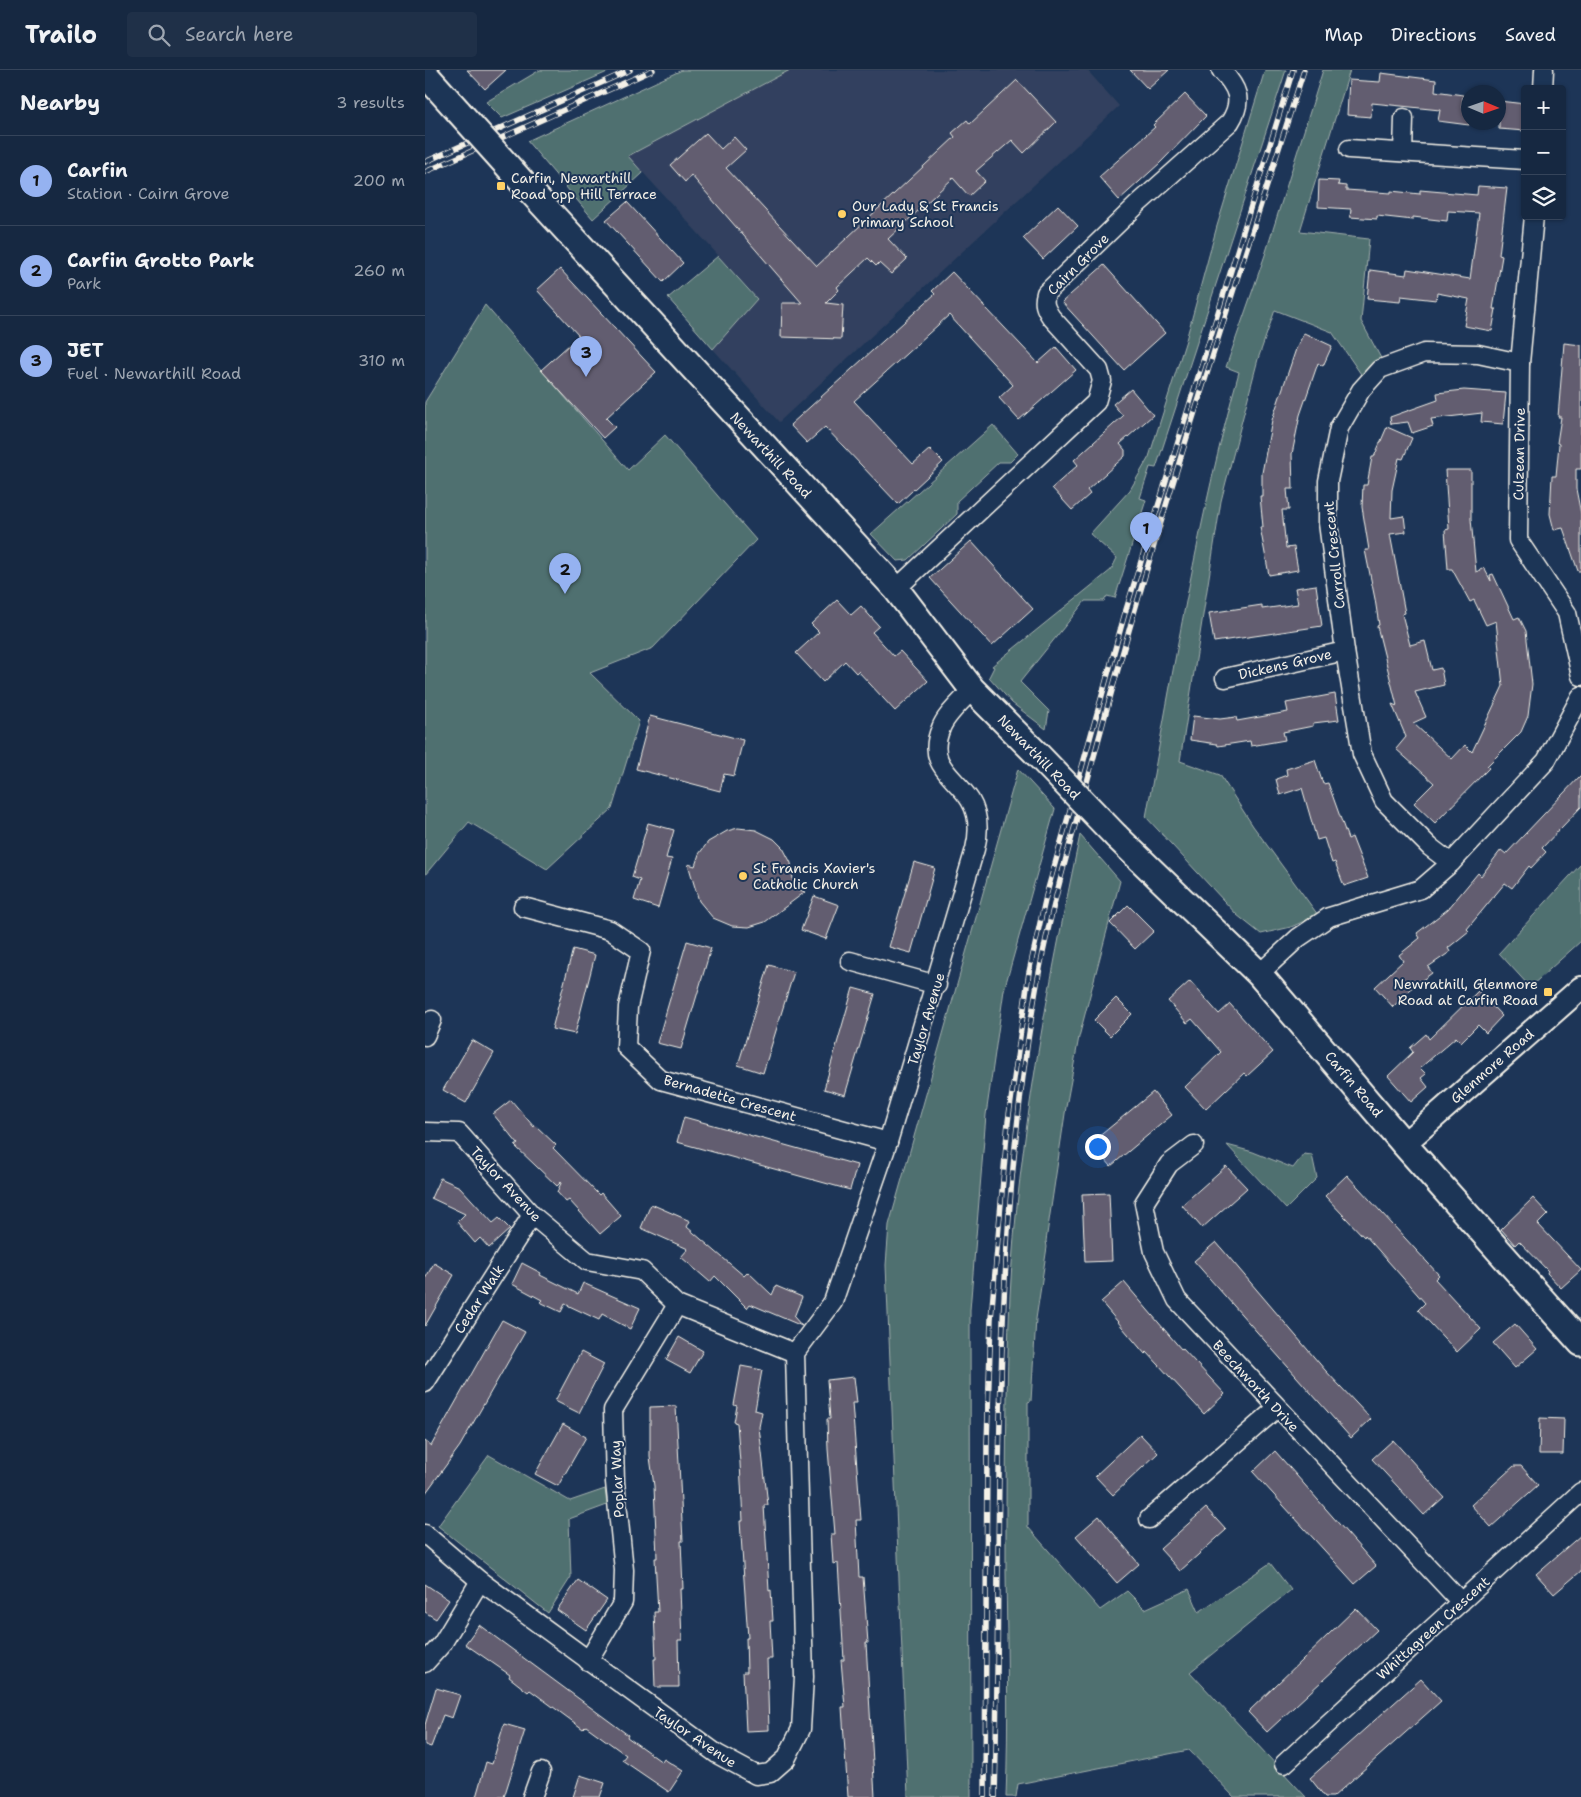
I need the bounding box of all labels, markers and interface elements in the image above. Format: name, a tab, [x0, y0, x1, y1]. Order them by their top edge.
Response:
search box	[127, 12, 477, 57]
text: Trailo	[25, 19, 97, 51]
icon: search	[145, 21, 173, 49]
text: Search here	[185, 22, 294, 47]
text: Map	[1325, 23, 1363, 47]
text: Directions	[1391, 23, 1477, 47]
text: Saved	[1505, 23, 1556, 47]
north arrow	[1461, 85, 1506, 130]
map controls	[1521, 85, 1566, 220]
button: +	[1521, 85, 1566, 130]
text: Nearby	[20, 89, 100, 117]
text: 3 results	[336, 92, 405, 113]
button: −	[1521, 130, 1566, 175]
text: Carfin	[67, 158, 128, 183]
place label: Carfin, Newarthill Road opp Hill Terrace	[511, 169, 657, 203]
text: 1	[32, 170, 40, 191]
text: 200 m	[353, 170, 405, 191]
button: layers	[1521, 175, 1566, 220]
marker: Carfin, Newarthill Road opp Hill Terrace	[495, 180, 507, 192]
text: Station · Cairn Grove	[67, 183, 230, 204]
place label: Our Lady & St Francis Primary School	[852, 197, 999, 231]
marker: Our Lady & St Francis Primary School	[836, 208, 848, 220]
street label: Cairn Grove	[1043, 229, 1113, 299]
text: Carfin Grotto Park	[67, 248, 254, 273]
text: 2	[30, 260, 42, 281]
text: 260 m	[353, 260, 405, 281]
text: Park	[67, 273, 101, 294]
pin: 3	[570, 336, 602, 377]
text: JET	[67, 338, 104, 363]
text: 3	[30, 350, 42, 371]
text: 310 m	[358, 350, 405, 371]
text: Fuel · Newarthill Road	[67, 363, 241, 384]
street label: Culzean Drive	[1509, 407, 1529, 501]
street label: Newarthill Road	[726, 408, 816, 502]
street label: Carroll Crescent	[1319, 500, 1349, 610]
pin: 1	[1130, 512, 1162, 553]
pin: 2	[549, 553, 581, 594]
street label: Dickens Grove	[1237, 644, 1334, 683]
street label: Newarthill Road	[994, 711, 1084, 803]
place label: St Francis Xavier's Catholic Church	[753, 859, 876, 893]
marker: St Francis Xavier's Catholic Church	[737, 870, 749, 882]
street label: Taylor Avenue	[903, 970, 949, 1068]
place label: Newrathill, Glenmore Road at Carfin Road	[1393, 975, 1538, 1009]
marker: Newrathill, Glenmore Road at Carfin Road	[1542, 986, 1554, 998]
street label: Glenmore Road	[1446, 1025, 1538, 1107]
street label: Carfin Road	[1321, 1047, 1387, 1121]
street label: Bernadette Crescent	[662, 1070, 798, 1126]
your location	[1085, 1134, 1111, 1160]
street label: Taylor Avenue	[467, 1143, 546, 1225]
street label: Cedar Walk	[450, 1261, 508, 1337]
street label: Beechworth Drive	[1209, 1336, 1303, 1436]
street label: Poplar Way	[606, 1440, 628, 1518]
street label: Whittagreen Crescent	[1373, 1572, 1493, 1684]
street label: Taylor Avenue	[650, 1703, 740, 1771]

